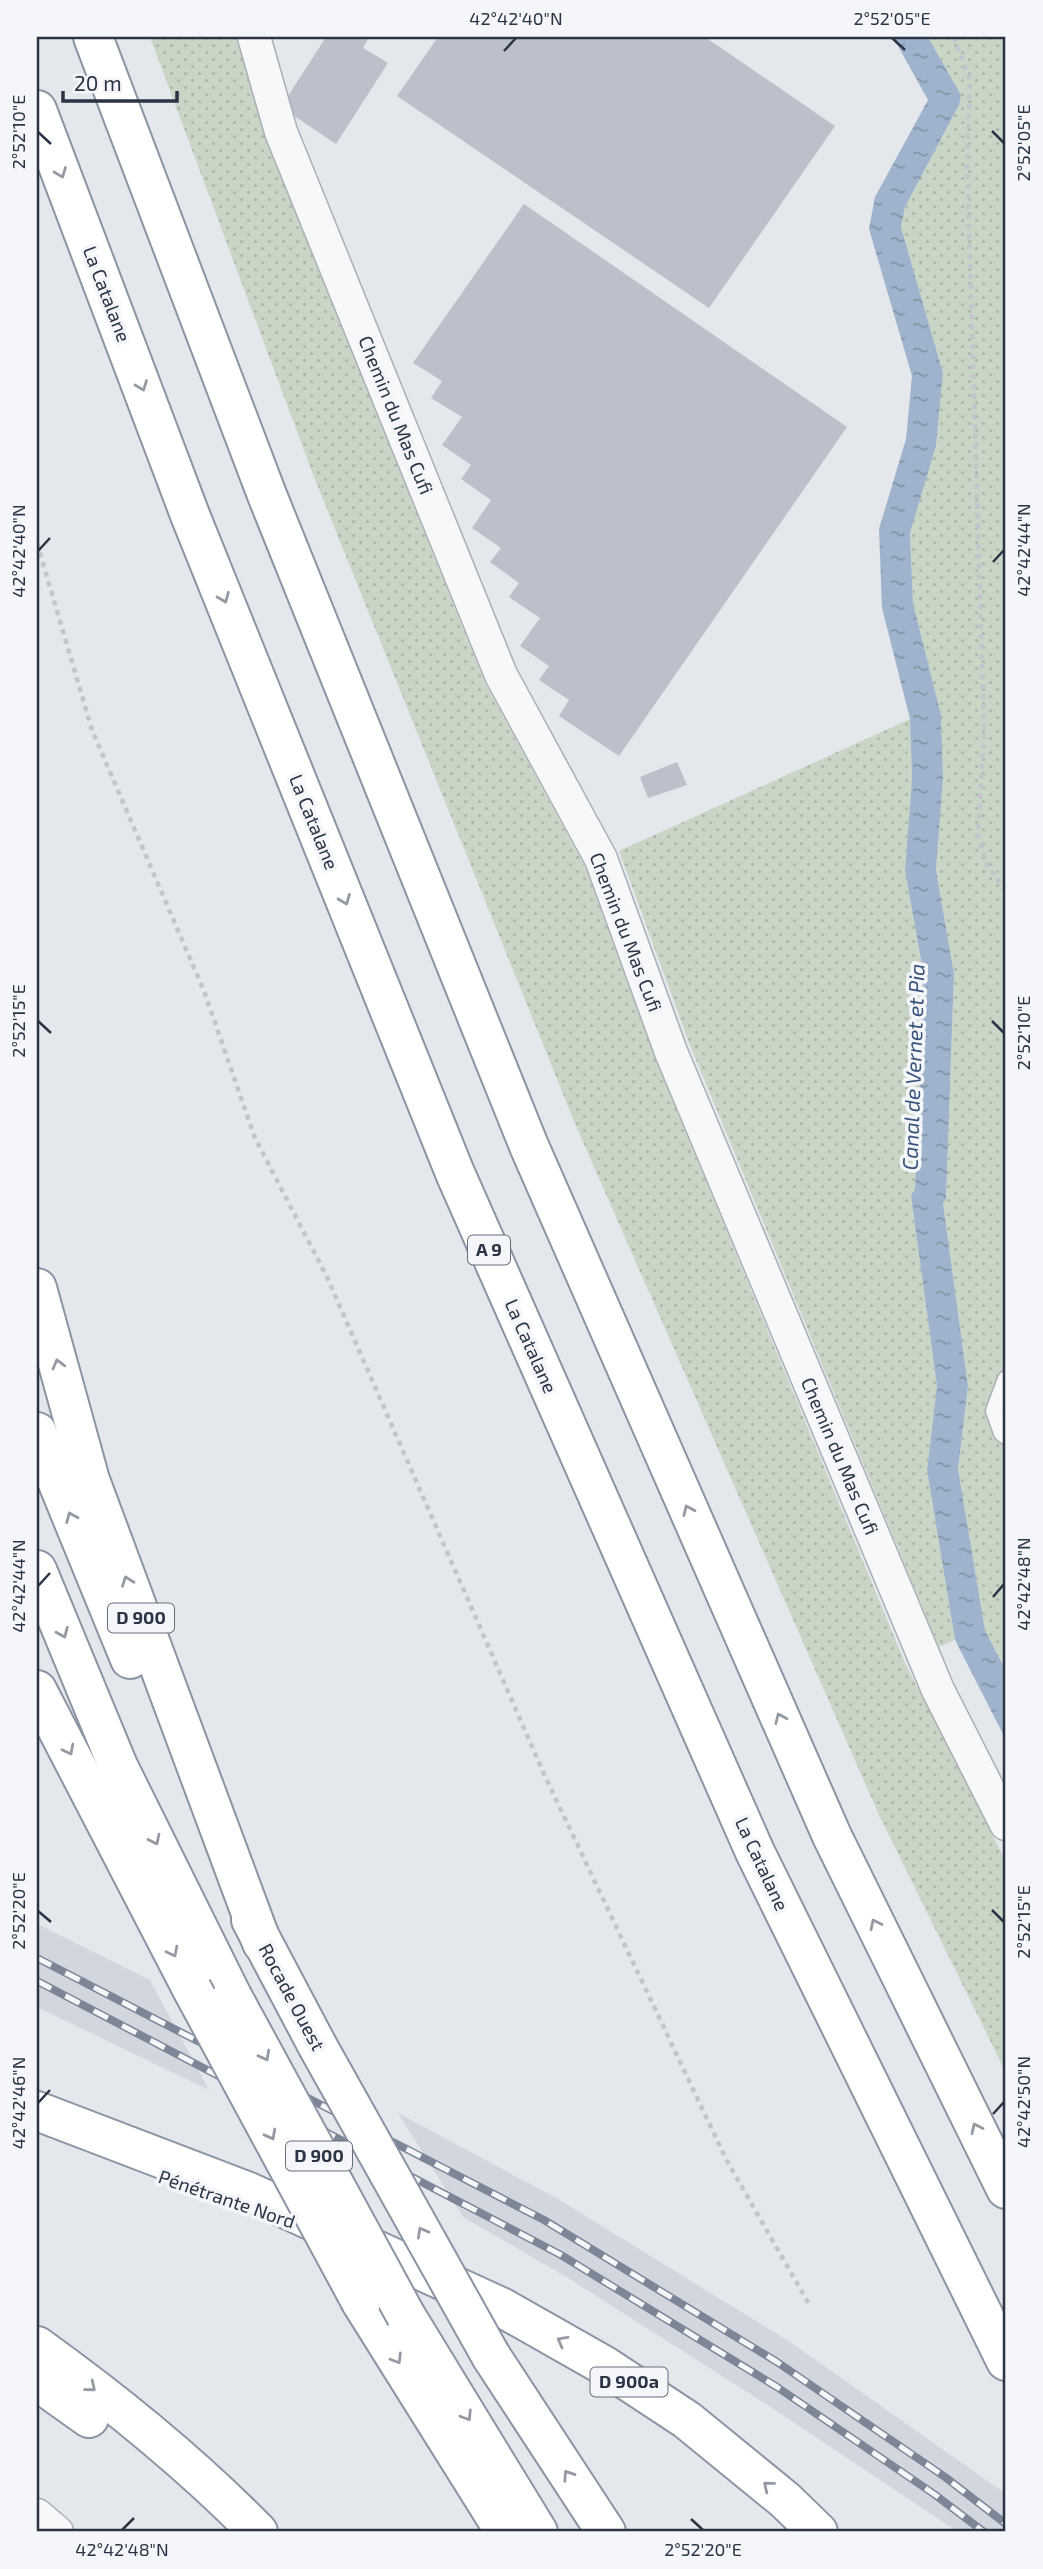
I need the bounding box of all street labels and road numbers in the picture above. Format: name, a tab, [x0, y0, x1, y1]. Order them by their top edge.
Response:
street label: La Catalane	[79, 243, 136, 345]
street label: Chemin du Mas Cufi	[354, 332, 439, 497]
street label: La Catalane	[285, 771, 344, 873]
street label: Chemin du Mas Cufi	[585, 849, 667, 1015]
road number: A 9	[468, 1236, 510, 1265]
street label: La Catalane	[500, 1295, 562, 1396]
street label: Chemin du Mas Cufi	[797, 1374, 884, 1538]
road number: D 900	[108, 1604, 174, 1632]
street label: La Catalane	[731, 1813, 794, 1914]
street label: Rocade Ouest	[255, 1939, 330, 2054]
road number: D 900	[286, 2142, 352, 2170]
street label: Pénétrante Nord	[156, 2164, 299, 2233]
road number: D 900a	[590, 2368, 668, 2396]

